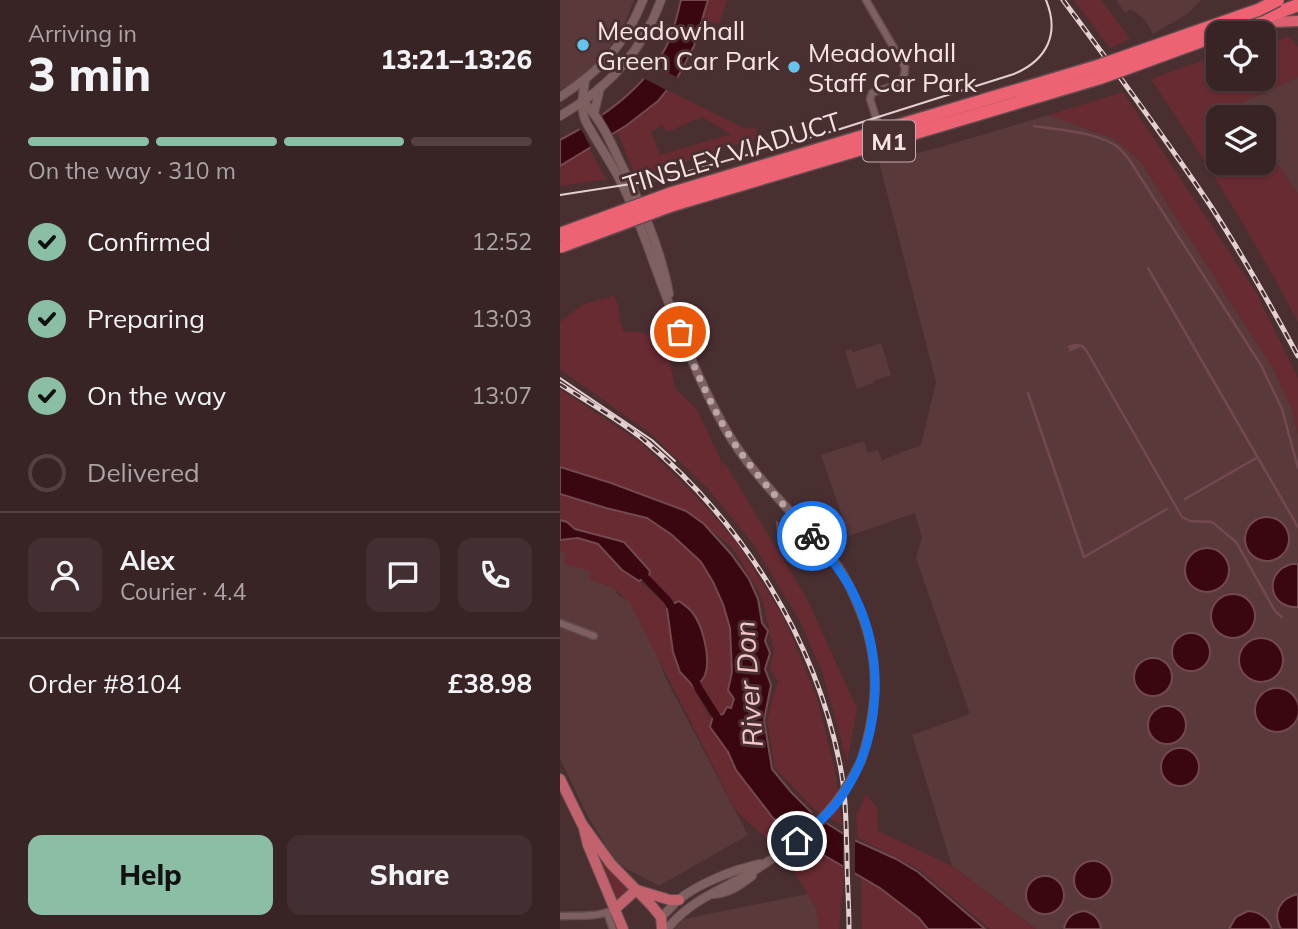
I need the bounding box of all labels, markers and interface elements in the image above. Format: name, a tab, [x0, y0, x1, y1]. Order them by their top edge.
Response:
place label: Meadowhall Green Car Park	[597, 14, 780, 77]
text: Arriving in	[28, 19, 137, 48]
map controls	[1206, 21, 1276, 175]
button: locate	[1206, 21, 1276, 91]
place label: Meadowhall Staff Car Park	[808, 36, 977, 99]
marker: Meadowhall Green Car Park	[575, 37, 591, 53]
text: 13:21–13:26	[381, 43, 532, 76]
text: 3 min	[28, 45, 151, 103]
marker: Meadowhall Staff Car Park	[786, 59, 802, 75]
street label: TINSLEY VIADUCT	[619, 104, 845, 202]
button: layers	[1206, 105, 1276, 175]
road number: M1	[863, 120, 915, 162]
text: On the way · 310 m	[28, 156, 236, 185]
icon: check	[28, 223, 66, 261]
text: Confirmed	[87, 225, 211, 258]
text: 12:52	[472, 227, 532, 256]
icon: check	[28, 300, 66, 338]
text: Preparing	[87, 302, 205, 335]
pin	[650, 302, 710, 362]
text: 13:03	[472, 304, 532, 333]
icon: bag	[661, 313, 699, 351]
icon: check	[28, 377, 66, 415]
text: On the way	[87, 379, 226, 412]
text: 13:07	[472, 381, 532, 410]
text: Delivered	[87, 456, 200, 489]
courier	[777, 501, 847, 571]
icon: bike	[793, 517, 831, 555]
button: person	[28, 538, 102, 612]
button: chat	[366, 538, 440, 612]
button: phone	[458, 538, 532, 612]
text: Alex	[120, 544, 175, 577]
text: Courier · 4.4	[120, 577, 246, 606]
water label: River Don	[726, 620, 770, 748]
text: Order #8104	[28, 667, 181, 700]
text: £38.98	[448, 667, 532, 700]
pin	[767, 811, 827, 871]
icon: home	[778, 822, 816, 860]
button: Help	[28, 835, 273, 915]
button: Share	[287, 835, 532, 915]

